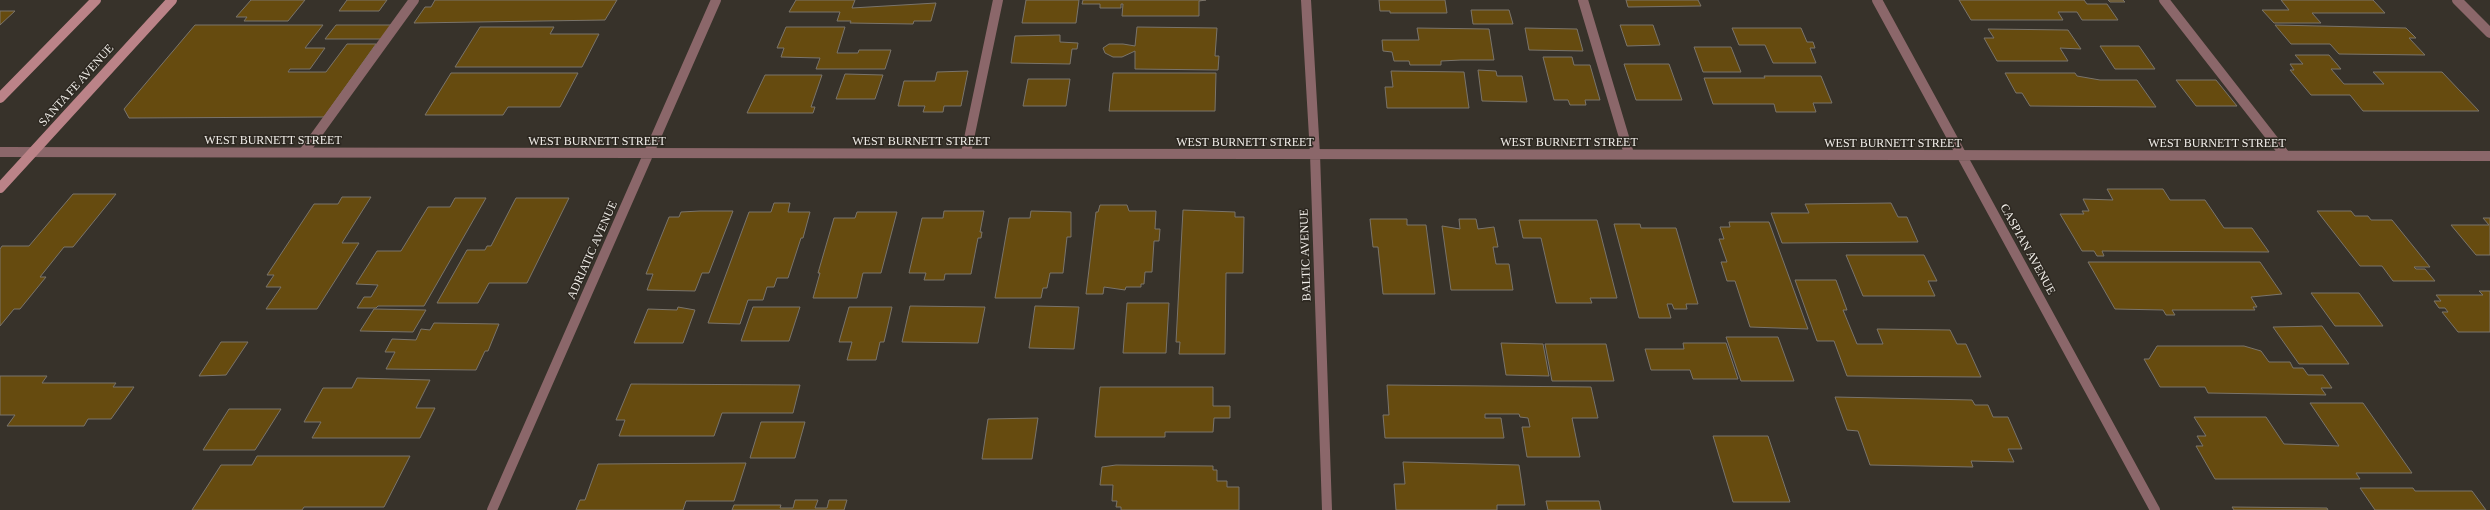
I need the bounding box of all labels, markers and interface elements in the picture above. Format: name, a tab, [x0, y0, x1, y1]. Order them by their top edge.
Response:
street label: SANTA FE AVENUE	[36, 41, 116, 129]
street label: WEST BURNETT STREET	[204, 133, 342, 147]
street label: WEST BURNETT STREET	[528, 134, 666, 148]
street label: WEST BURNETT STREET	[852, 134, 990, 148]
street label: WEST BURNETT STREET	[1176, 135, 1314, 149]
street label: WEST BURNETT STREET	[1500, 135, 1638, 149]
street label: WEST BURNETT STREET	[1824, 136, 1962, 150]
street label: WEST BURNETT STREET	[2148, 136, 2286, 150]
street label: ADRIATIC AVENUE	[564, 199, 620, 301]
street label: CASPIAN AVENUE	[1997, 201, 2059, 297]
street label: BALTIC AVENUE	[1296, 209, 1314, 301]

